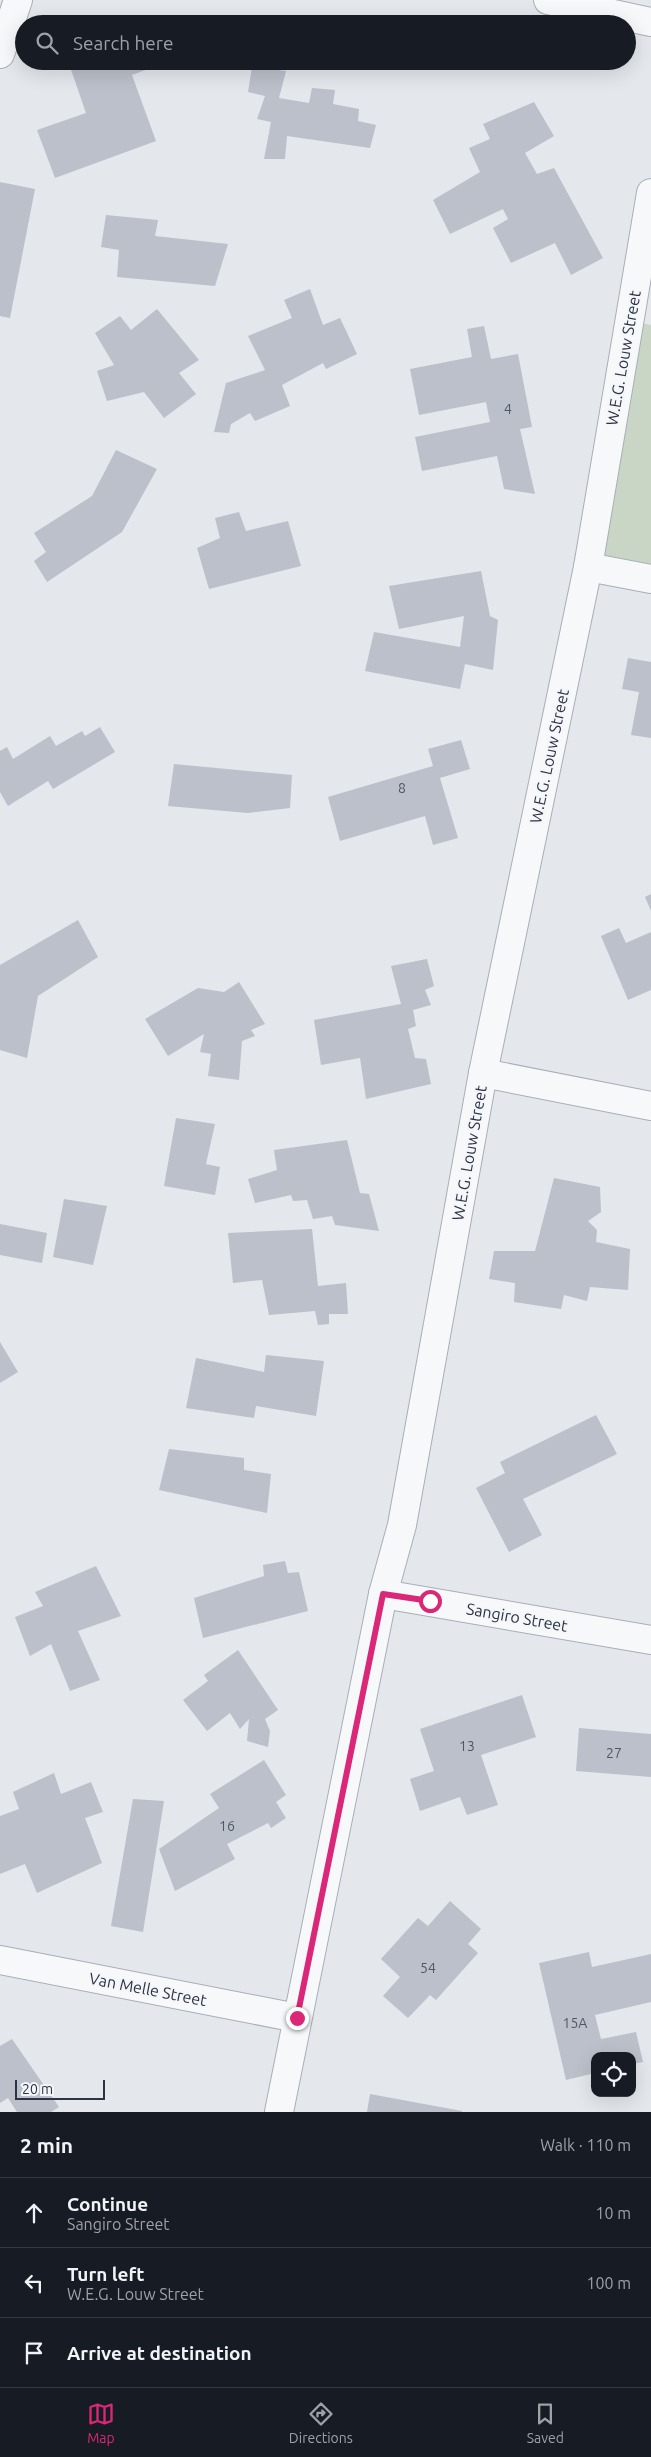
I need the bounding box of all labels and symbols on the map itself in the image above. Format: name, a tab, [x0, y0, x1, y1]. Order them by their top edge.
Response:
street label: W.E.G. Louw Street	[602, 288, 644, 427]
house number: 4	[504, 401, 512, 417]
street label: W.E.G. Louw Street	[526, 686, 572, 825]
house number: 8	[398, 780, 406, 796]
street label: W.E.G. Louw Street	[448, 1083, 490, 1222]
route start	[419, 1590, 442, 1613]
street label: Sangiro Street	[465, 1599, 570, 1635]
house number: 13	[459, 1738, 475, 1754]
house number: 27	[606, 1745, 622, 1761]
house number: 16	[219, 1818, 235, 1834]
house number: 54	[420, 1960, 436, 1976]
street label: Van Melle Street	[88, 1969, 209, 2009]
route end	[286, 2007, 309, 2030]
house number: 15A	[563, 2015, 587, 2031]
scale bar	[15, 2077, 105, 2100]

